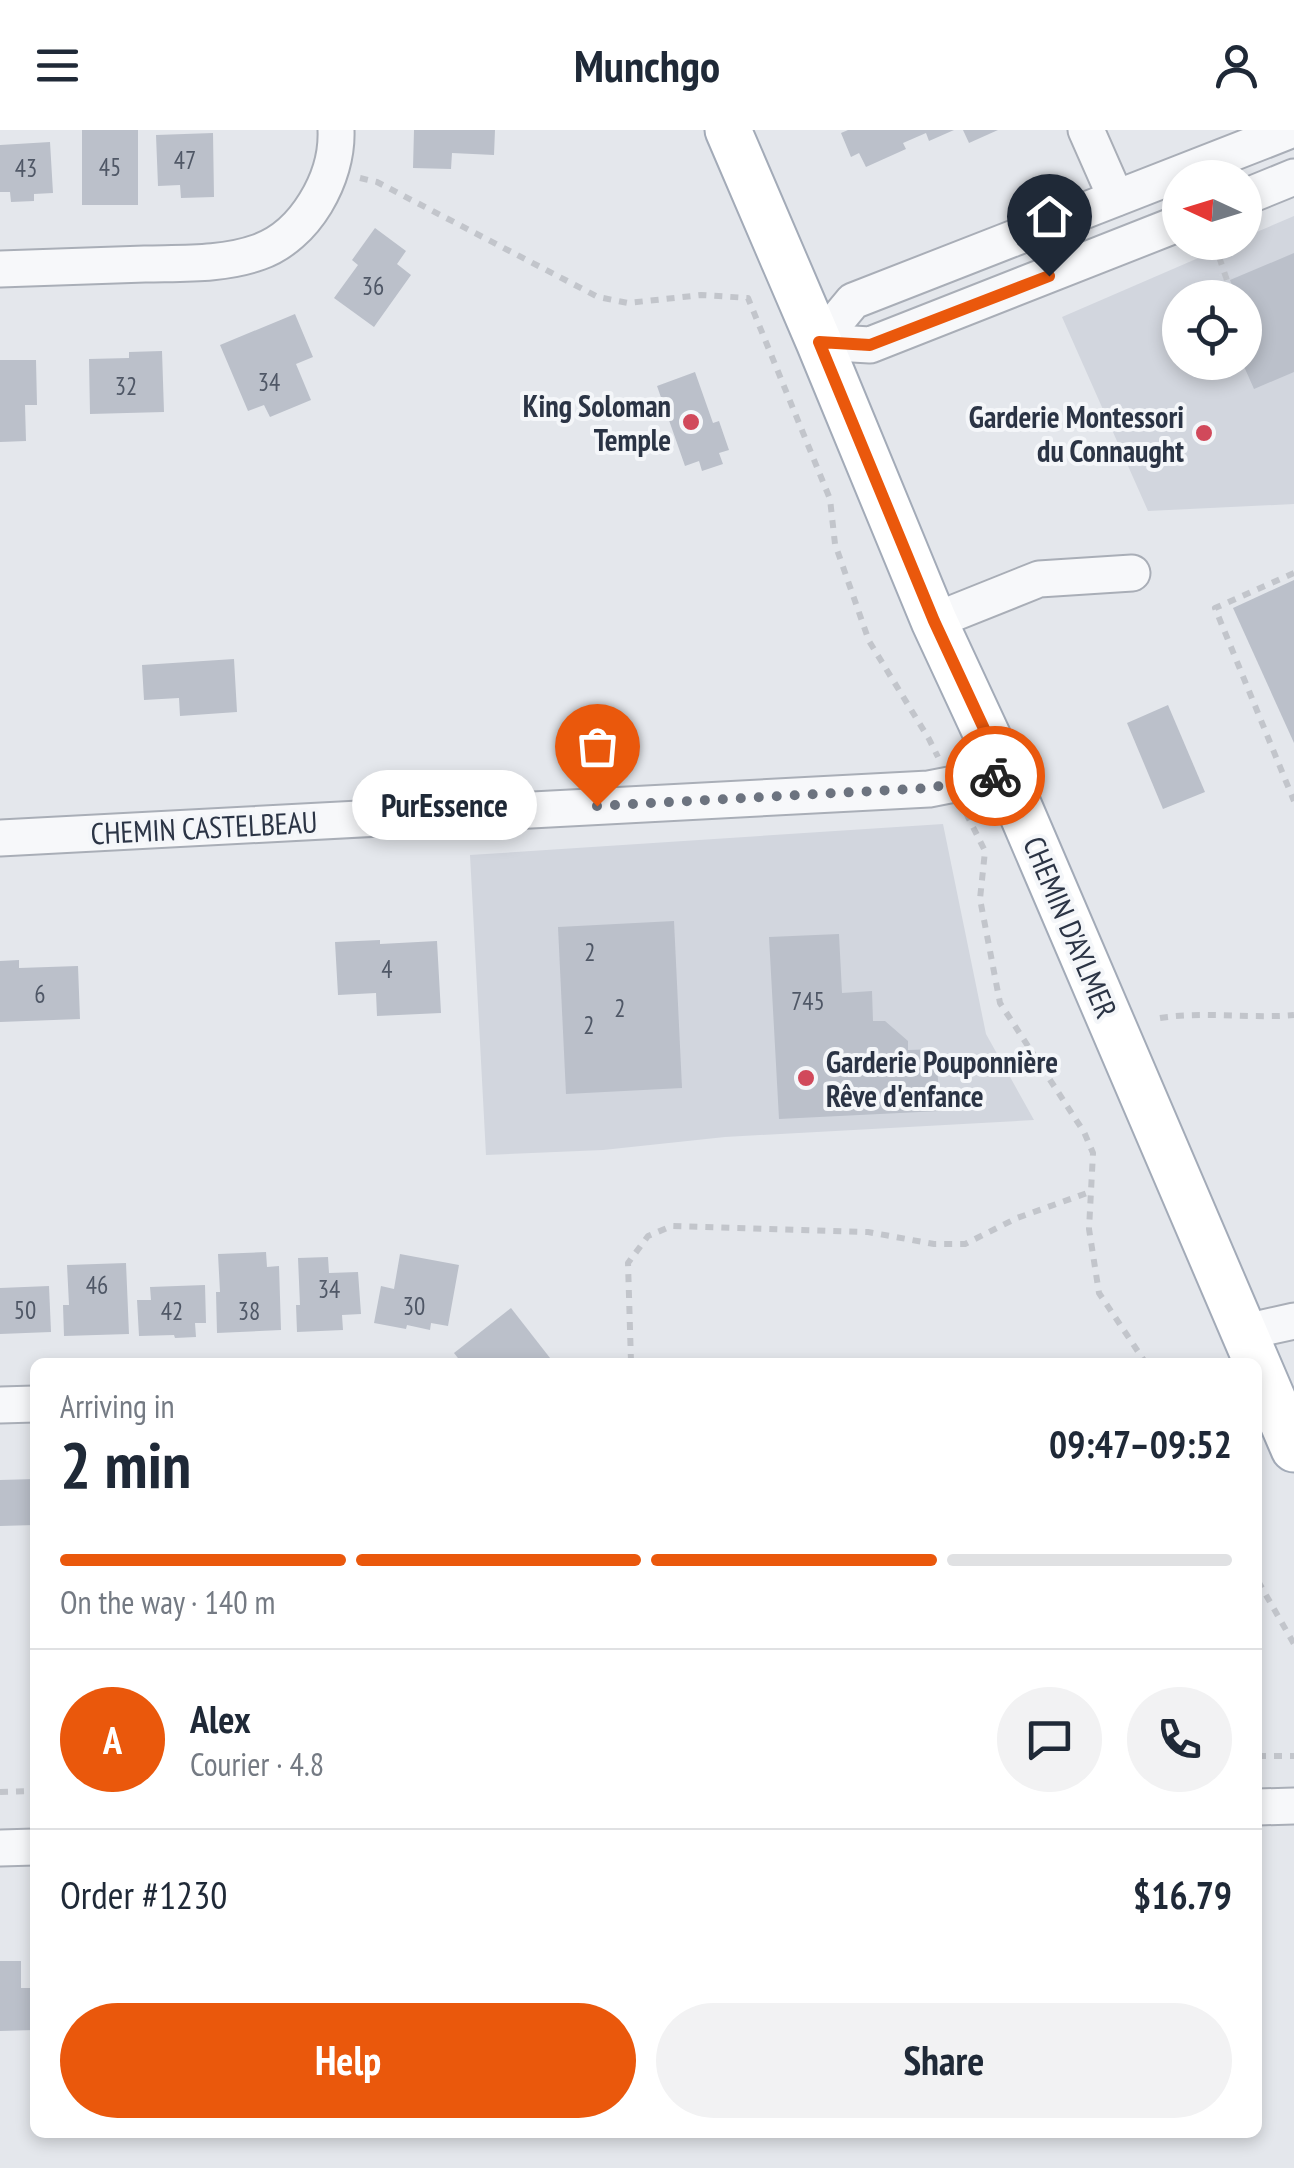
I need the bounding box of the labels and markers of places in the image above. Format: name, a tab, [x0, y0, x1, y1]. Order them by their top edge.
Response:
pin	[1007, 174, 1092, 277]
place label: King Soloman Temple	[523, 386, 671, 459]
place label: Garderie Montessori du Connaught	[969, 397, 1184, 470]
marker: King Soloman Temple	[680, 411, 702, 433]
marker: Garderie Montessori du Connaught	[1193, 422, 1215, 444]
pin	[555, 704, 640, 807]
callout: PurEssence	[352, 771, 537, 841]
place label: Garderie Pouponnière Rêve d'enfance	[826, 1042, 1058, 1115]
marker: Garderie Pouponnière Rêve d'enfance	[795, 1067, 817, 1089]

